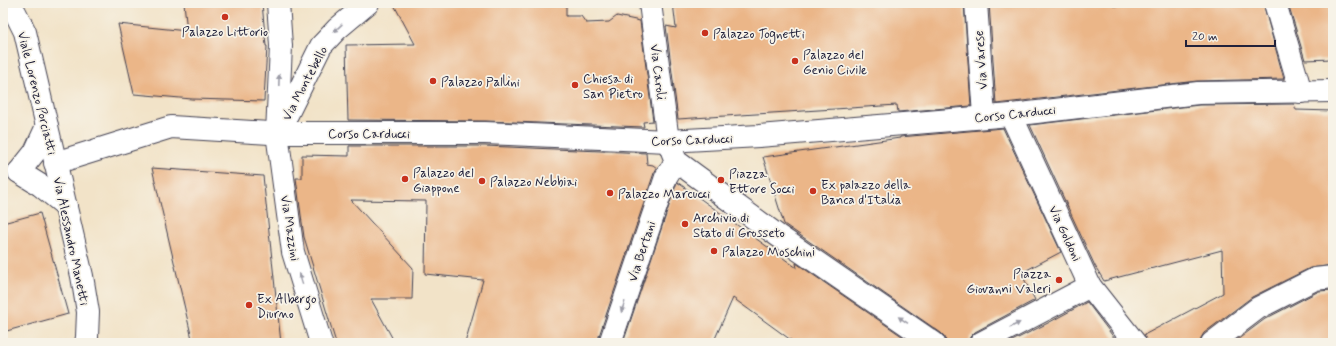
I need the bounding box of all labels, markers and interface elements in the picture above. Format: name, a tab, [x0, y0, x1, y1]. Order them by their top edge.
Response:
marker: Palazzo Littorio	[220, 12, 230, 22]
scale bar	[1186, 22, 1275, 48]
place label: Palazzo Littorio	[182, 24, 268, 41]
one-way arrow	[333, 24, 343, 33]
place label: Palazzo Tognetti	[713, 26, 805, 44]
marker: Palazzo Tognetti	[700, 28, 710, 38]
text: 20 m	[1192, 29, 1218, 45]
street label: Viale Lorenzo Porciatti	[13, 30, 60, 157]
street label: Via Varese	[971, 30, 992, 90]
street label: Via Montebello	[279, 43, 332, 124]
street label: Via Caroli	[646, 43, 669, 102]
place label: Palazzo del Genio Civile	[803, 47, 867, 79]
marker: Palazzo del Genio Civile	[790, 56, 800, 66]
place label: Chiesa di San Pietro	[583, 71, 643, 103]
one-way arrow	[276, 74, 283, 86]
place label: Palazzo Pallini	[441, 74, 520, 91]
marker: Palazzo Pallini	[428, 76, 438, 86]
marker: Chiesa di San Pietro	[570, 80, 580, 90]
street label: Corso Carducci	[974, 102, 1057, 127]
street label: Corso Carducci	[328, 126, 410, 143]
street label: Corso Carducci	[651, 131, 733, 150]
place label: Palazzo del Giappone	[413, 165, 474, 197]
place label: Piazza Ettore Socci	[729, 166, 795, 198]
marker: Palazzo del Giappone	[400, 174, 410, 184]
place label: Palazzo Nebbiai	[490, 174, 577, 191]
street label: Via Alessandro Manetti	[49, 175, 92, 307]
marker: Piazza Ettore Socci	[716, 175, 726, 185]
marker: Palazzo Nebbiai	[477, 176, 487, 186]
place label: Ex palazzo della Banca d'Italia	[821, 177, 911, 209]
place label: Palazzo Marcucci	[618, 186, 710, 203]
marker: Ex palazzo della Banca d'Italia	[808, 186, 818, 196]
marker: Palazzo Marcucci	[605, 188, 615, 198]
street label: Via Mazzini	[276, 194, 303, 262]
street label: Via Goldoni	[1044, 203, 1085, 264]
place label: Archivio di Stato di Grosseto	[693, 210, 785, 242]
street label: Via Bertani	[625, 219, 660, 284]
marker: Archivio di Stato di Grosseto	[680, 219, 690, 229]
place label: Palazzo Moschini	[722, 244, 815, 261]
marker: Palazzo Moschini	[709, 246, 719, 256]
place label: Piazza Giovanni Valeri	[967, 266, 1051, 298]
one-way arrow	[298, 273, 304, 285]
marker: Piazza Giovanni Valeri	[1054, 275, 1064, 285]
place label: Ex Albergo Diurno	[257, 291, 317, 323]
marker: Ex Albergo Diurno	[244, 300, 254, 310]
one-way arrow	[620, 301, 626, 313]
one-way arrow	[897, 316, 908, 324]
one-way arrow	[1009, 322, 1021, 328]

